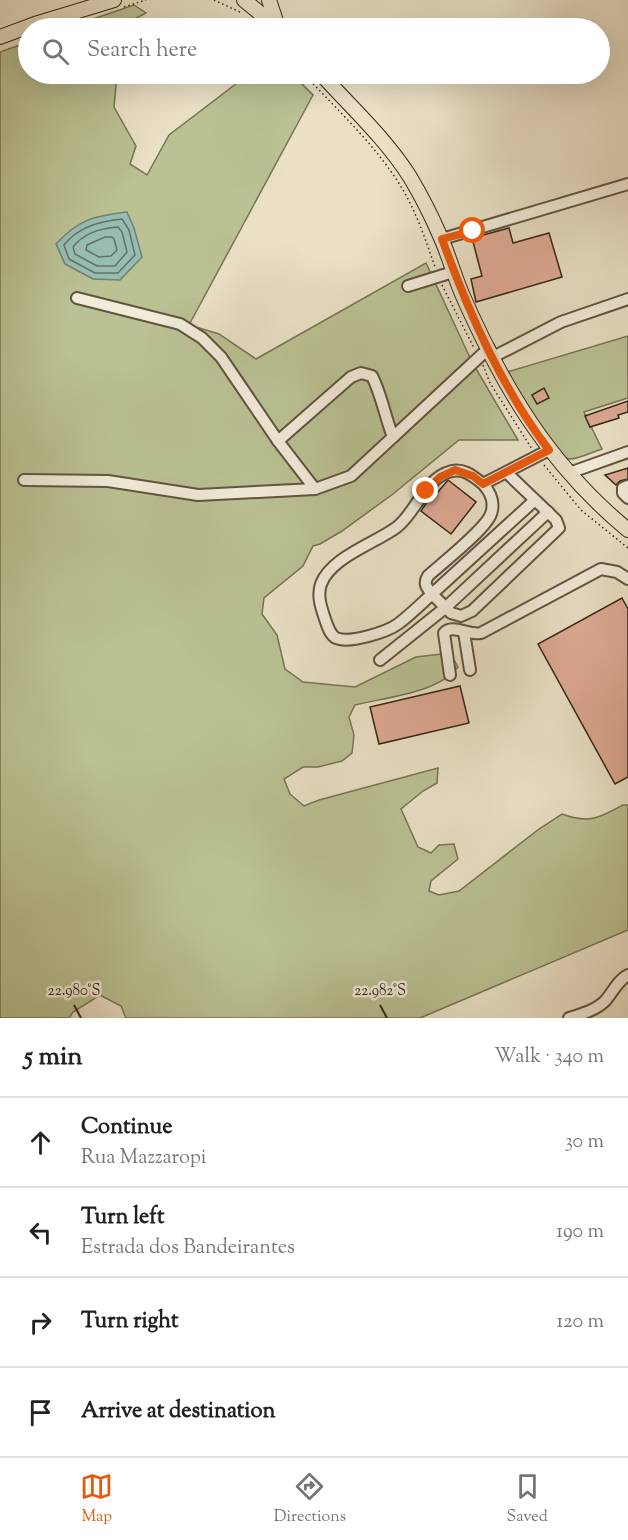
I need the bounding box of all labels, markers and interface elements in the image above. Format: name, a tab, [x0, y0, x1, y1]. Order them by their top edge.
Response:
search box	[18, 18, 610, 84]
icon: search	[39, 35, 72, 68]
text: Search here	[87, 35, 197, 67]
route start	[459, 217, 485, 243]
route end	[412, 477, 438, 503]
text: 22.980°S	[48, 981, 100, 1002]
text: 22.982°S	[354, 981, 406, 1002]
text: 5 min	[24, 1039, 83, 1076]
text: Walk · 340 m	[494, 1043, 604, 1072]
text: Continue	[81, 1112, 172, 1144]
icon: ahead	[24, 1126, 57, 1159]
text: 30 m	[565, 1128, 604, 1157]
text: Rua Mazzaropi	[81, 1144, 206, 1173]
text: Turn left	[81, 1202, 164, 1234]
icon: left	[24, 1216, 57, 1249]
text: 190 m	[556, 1218, 604, 1247]
text: Estrada dos Bandeirantes	[81, 1234, 295, 1263]
icon: right	[24, 1306, 57, 1339]
text: Turn right	[81, 1306, 178, 1338]
text: 120 m	[556, 1308, 604, 1337]
icon: arrive	[24, 1396, 57, 1429]
text: Arrive at destination	[81, 1396, 276, 1428]
tab: Map	[80, 1470, 113, 1529]
tab: Directions	[274, 1470, 346, 1529]
tab: Saved	[507, 1470, 548, 1529]

